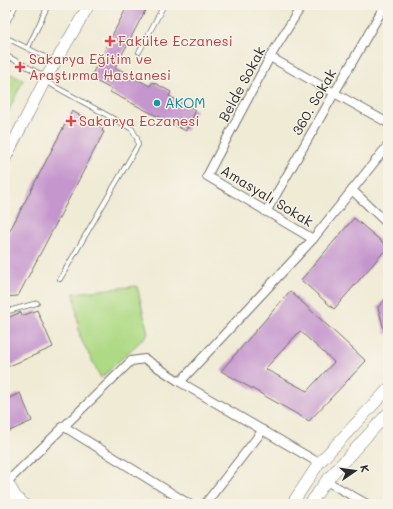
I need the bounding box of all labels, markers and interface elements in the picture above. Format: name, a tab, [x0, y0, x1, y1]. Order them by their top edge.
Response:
place label: Fakülte Eczanesi	[118, 31, 233, 50]
marker: Fakülte Eczanesi	[105, 36, 115, 46]
street label: Belde Sokak	[214, 43, 269, 125]
place label: Sakarya Eğitim ve Araştırma Hastanesi	[29, 49, 171, 84]
marker: Sakarya Eğitim ve Araştırma Hastanesi	[14, 61, 26, 73]
street label: 360. Sokak	[287, 65, 340, 138]
place label: AKOM	[165, 93, 205, 112]
marker: AKOM	[152, 98, 162, 108]
place label: Sakarya Eczanesi	[79, 111, 200, 130]
marker: Sakarya Eczanesi	[66, 116, 76, 126]
street label: Amasyalı Sokak	[218, 160, 317, 231]
north arrow	[335, 451, 375, 491]
text: K	[357, 463, 373, 474]

